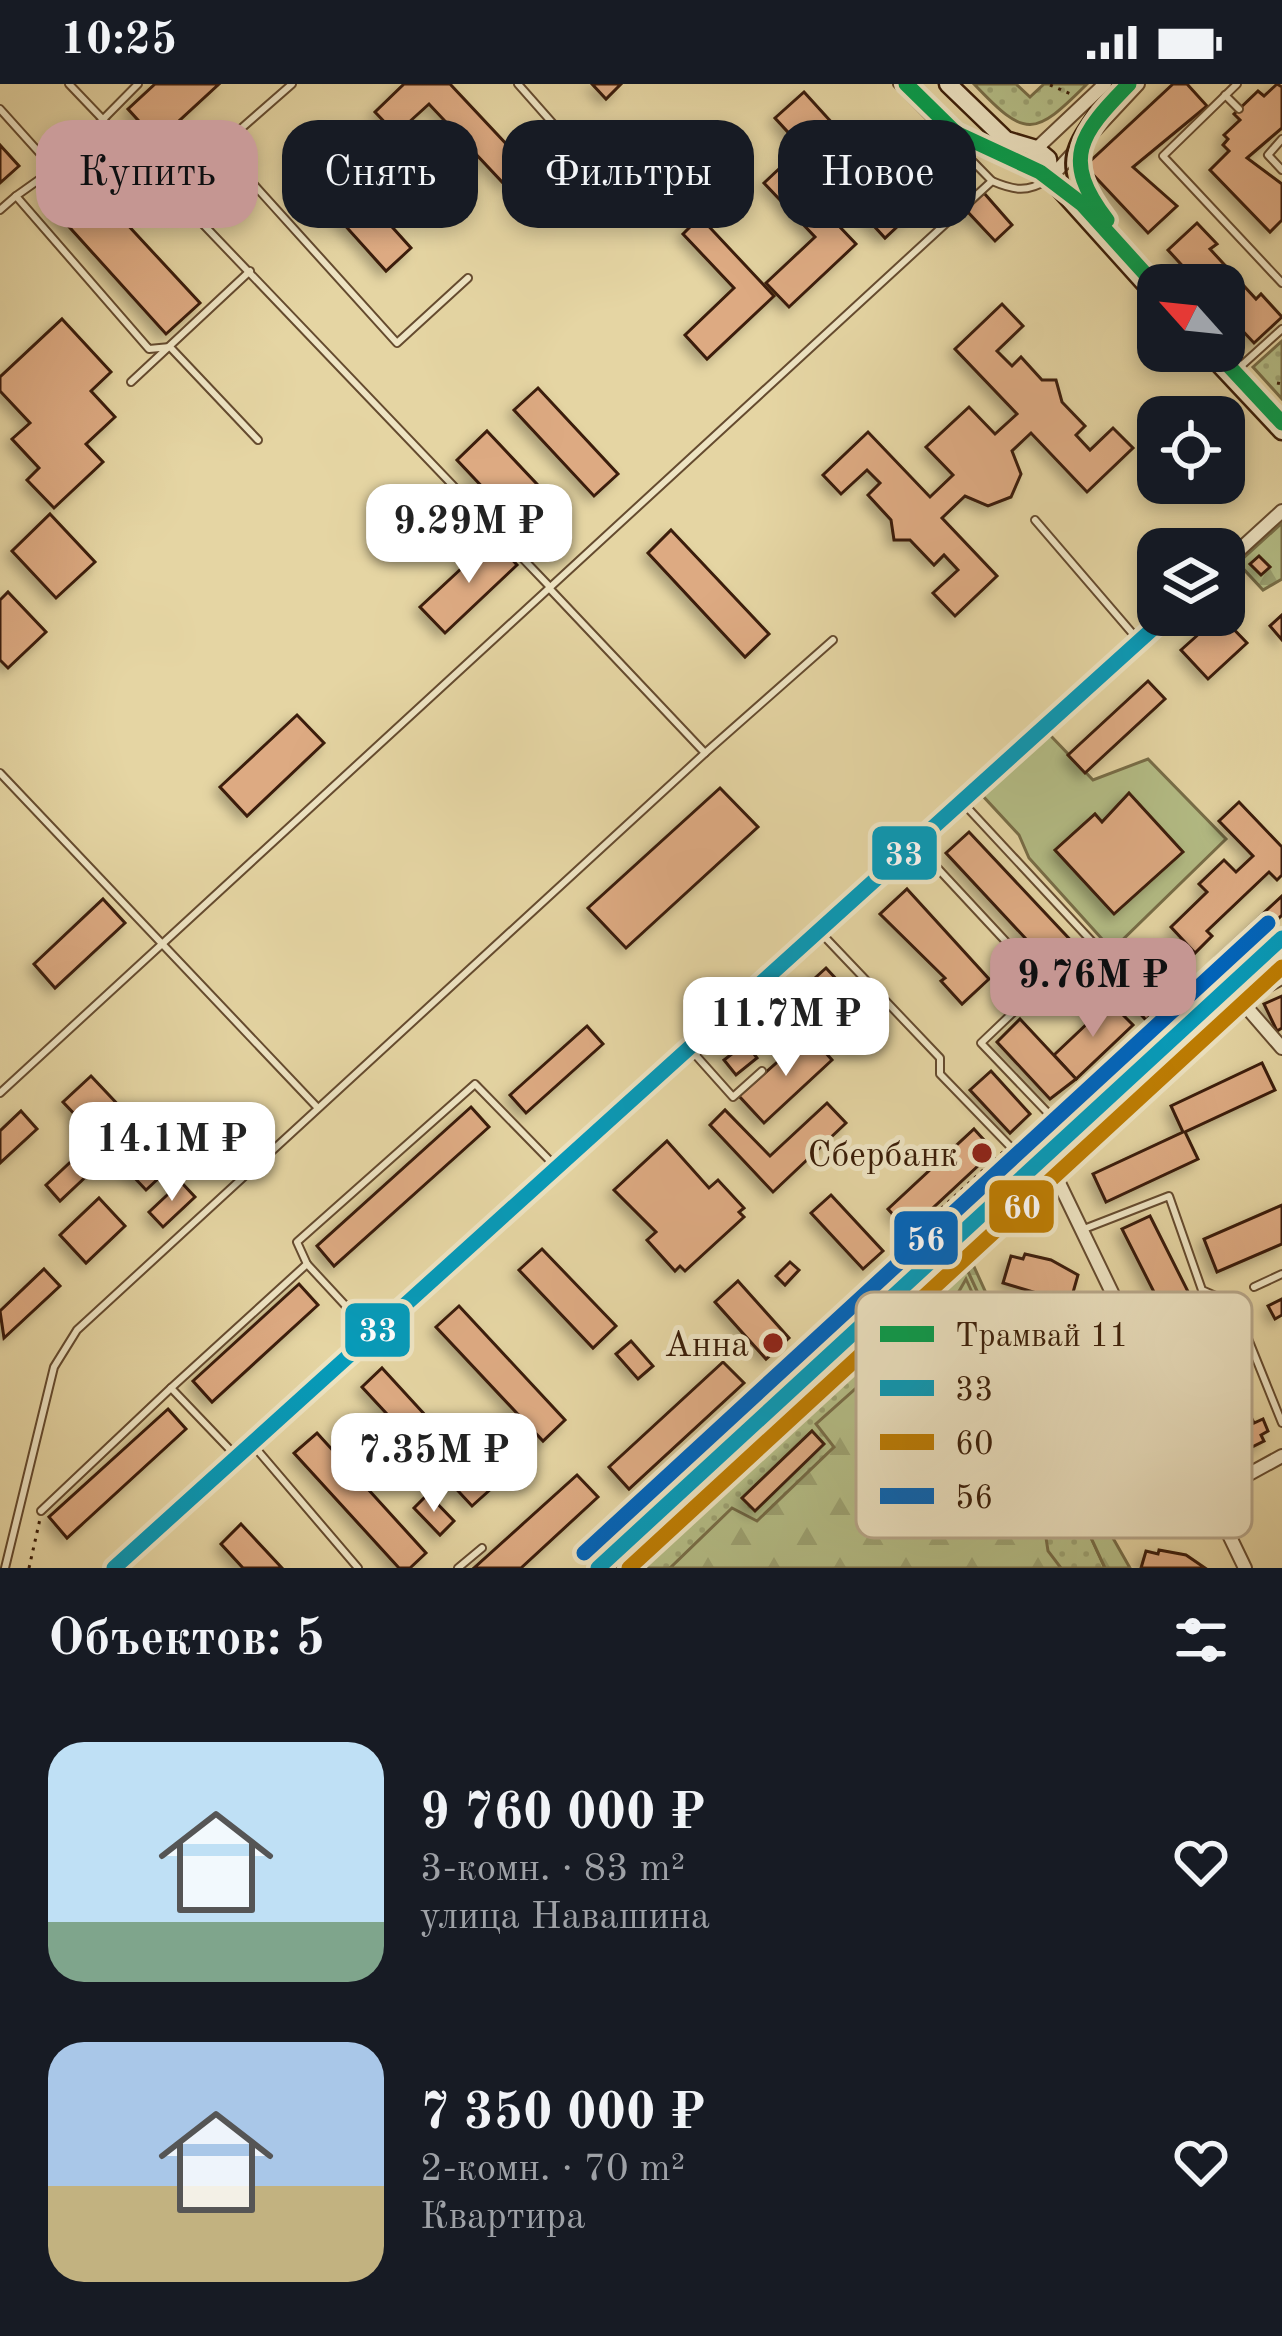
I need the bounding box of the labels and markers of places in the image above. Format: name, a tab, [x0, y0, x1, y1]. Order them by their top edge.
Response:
pin: 9.29M ₽	[358, 484, 580, 586]
pin: 9.76M ₽	[982, 938, 1204, 1040]
pin: 11.7M ₽	[675, 977, 897, 1079]
pin: 14.1M ₽	[61, 1102, 283, 1204]
place label: Сбербанк	[807, 1139, 958, 1175]
marker: Сбербанк	[969, 1140, 995, 1166]
place label: Анна	[664, 1329, 749, 1365]
marker: Анна	[760, 1330, 786, 1356]
pin: 7.35M ₽	[323, 1413, 545, 1515]

